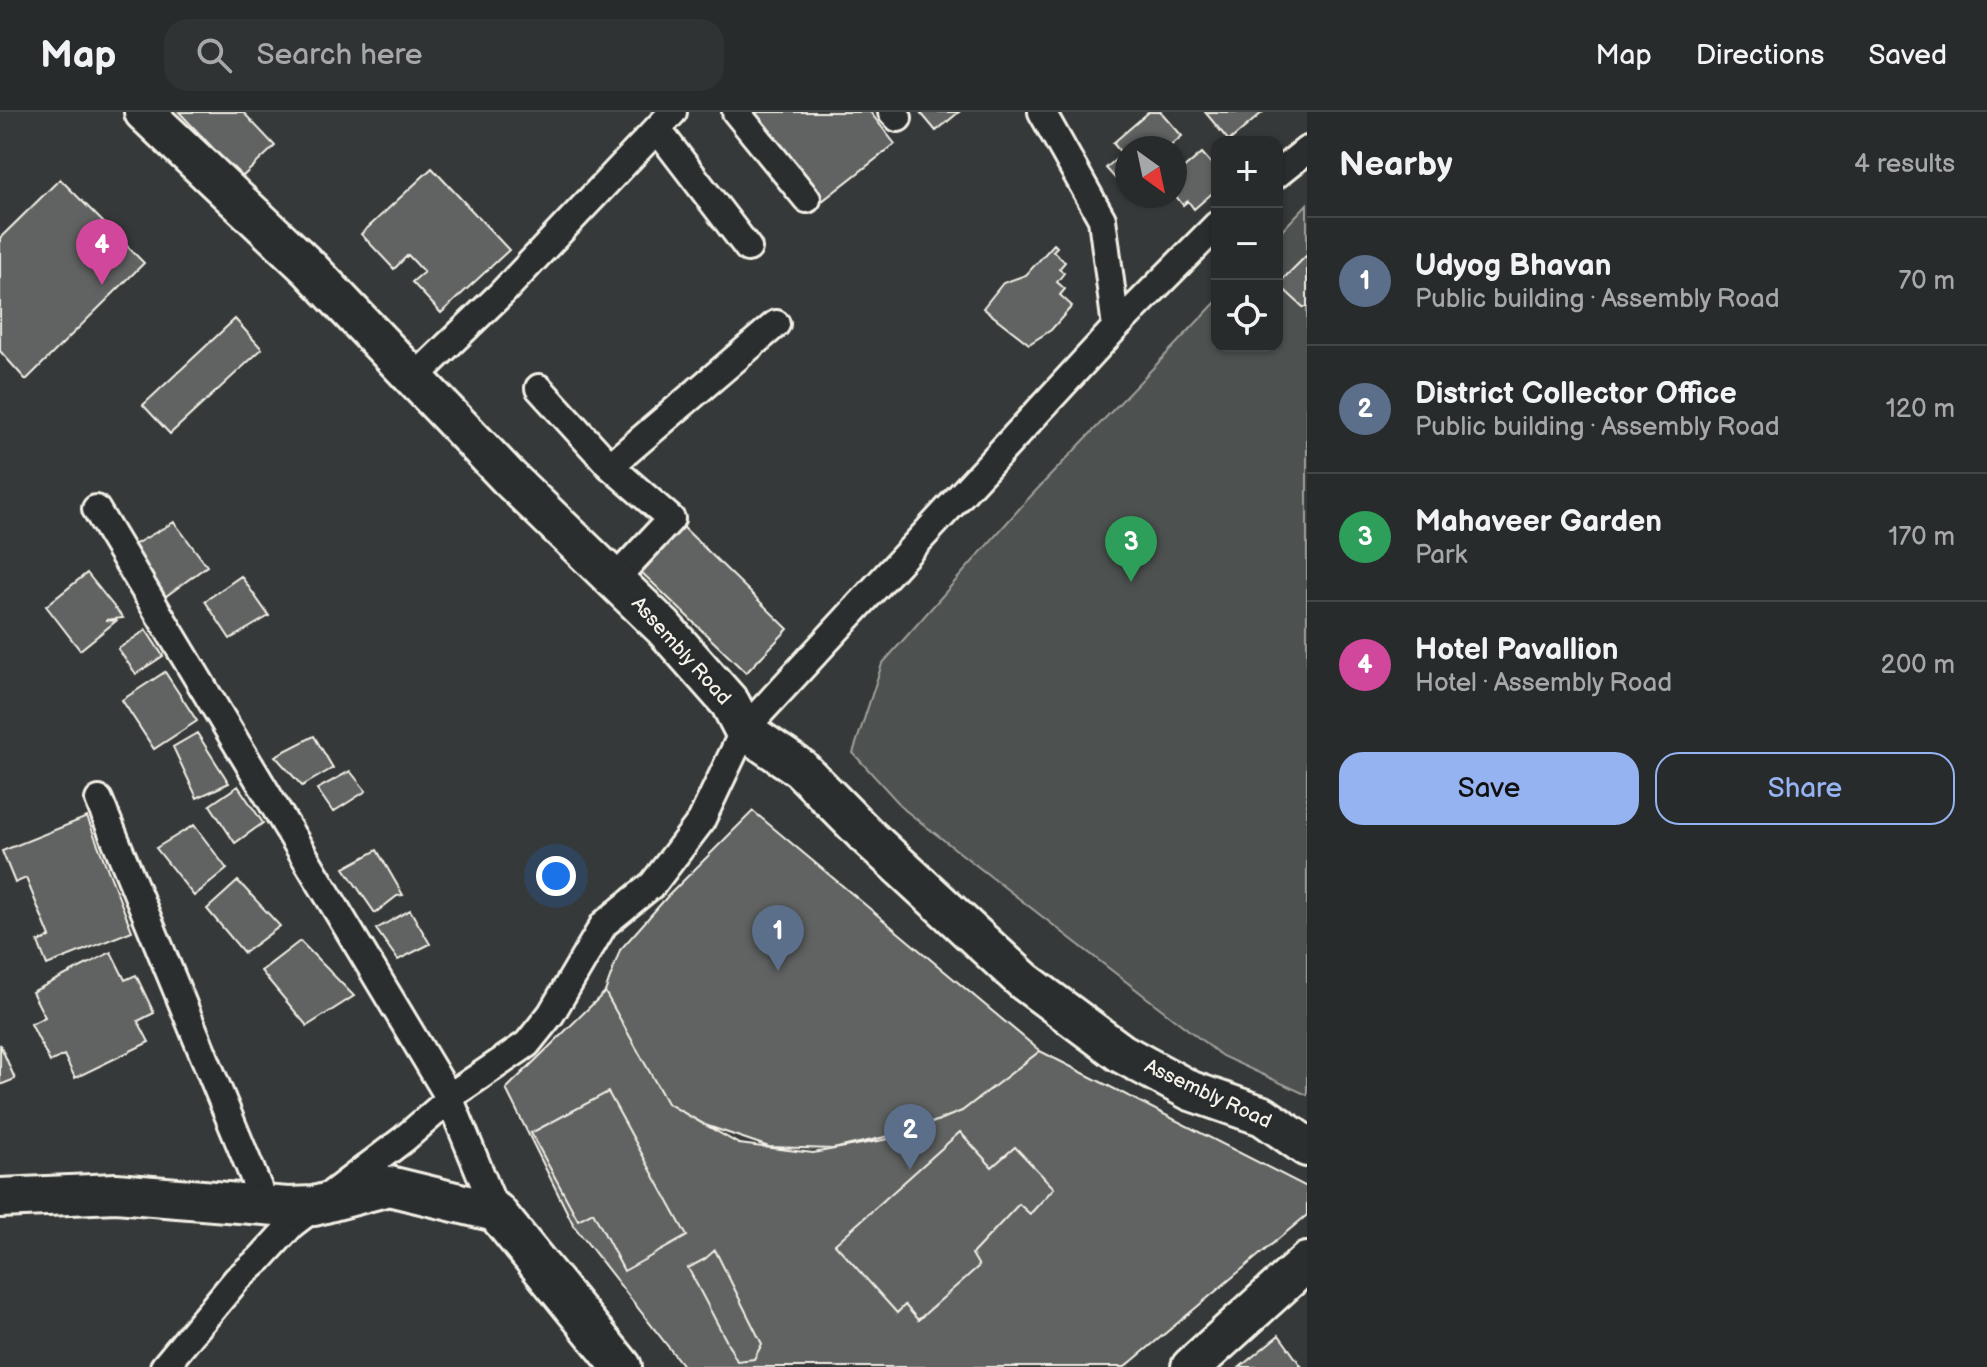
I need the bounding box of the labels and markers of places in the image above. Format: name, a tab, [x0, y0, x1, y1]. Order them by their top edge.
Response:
pin: 4	[76, 219, 128, 285]
pin: 3	[1105, 516, 1157, 582]
pin: 1	[752, 905, 804, 971]
pin: 2	[884, 1104, 936, 1170]

